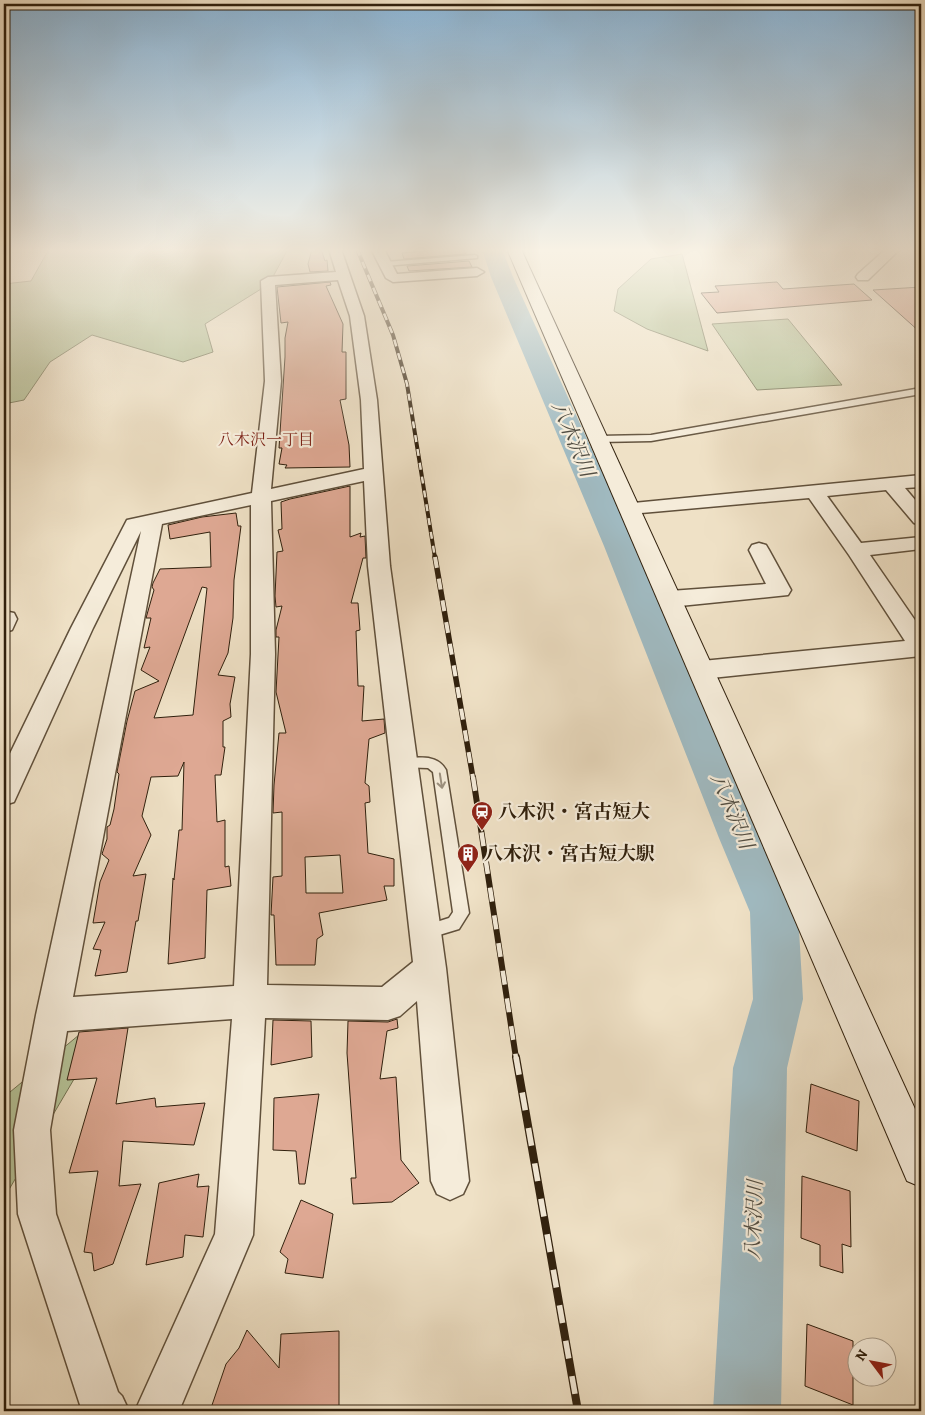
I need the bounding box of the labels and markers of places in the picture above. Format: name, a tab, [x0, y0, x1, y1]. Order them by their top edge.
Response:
place label: 八木沢・宮古短大	[498, 799, 650, 825]
station icon: 八木沢・宮古短大	[470, 800, 494, 831]
place label: 八木沢・宮古短大駅	[484, 841, 655, 867]
building icon: 八木沢・宮古短大駅	[456, 842, 480, 873]

